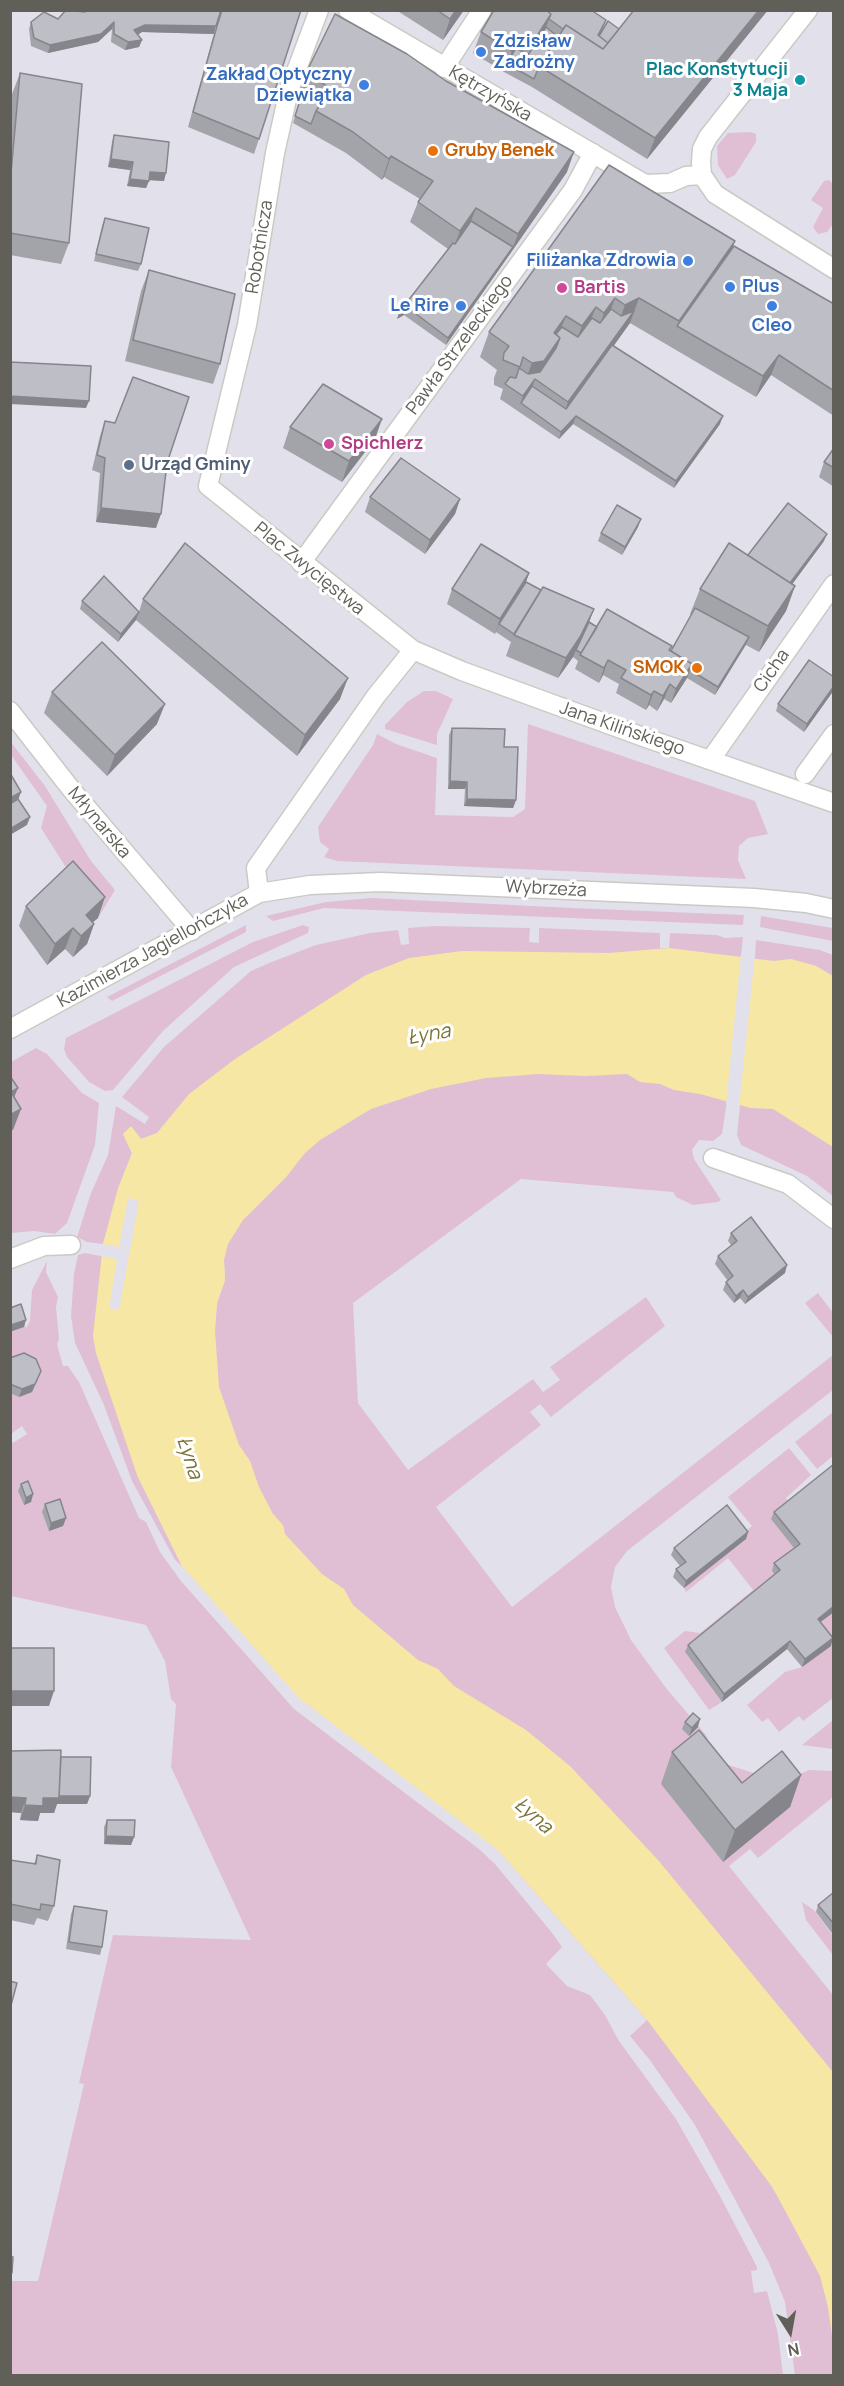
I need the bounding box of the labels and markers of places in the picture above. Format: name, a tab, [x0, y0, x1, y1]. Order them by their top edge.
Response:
place label: Zdzisław Zadrożny	[493, 31, 575, 74]
marker: Zdzisław Zadrożny	[474, 45, 488, 59]
place label: Plac Konstytucji 3 Maja	[646, 59, 788, 101]
place label: Zakład Optyczny Dziewiątka	[206, 64, 352, 106]
marker: Plac Konstytucji 3 Maja	[793, 73, 807, 87]
marker: Zakład Optyczny Dziewiątka	[357, 78, 371, 92]
place label: Gruby Benek	[445, 140, 554, 162]
marker: Gruby Benek	[426, 144, 440, 158]
place label: Filiżanka Zdrowia	[526, 250, 676, 272]
marker: Filiżanka Zdrowia	[681, 254, 695, 268]
place label: Plus	[742, 276, 780, 298]
place label: Bartis	[574, 277, 625, 299]
marker: Plus	[723, 280, 737, 294]
marker: Bartis	[555, 281, 569, 295]
place label: Le Rire	[390, 295, 449, 317]
marker: Le Rire	[454, 299, 468, 313]
marker: Cleo	[765, 299, 779, 313]
place label: Cleo	[752, 315, 792, 337]
place label: Spichlerz	[341, 433, 423, 455]
marker: Spichlerz	[322, 437, 336, 451]
place label: Urząd Gminy	[141, 454, 251, 476]
marker: Urząd Gminy	[122, 458, 136, 472]
place label: SMOK	[633, 657, 685, 679]
marker: SMOK	[690, 661, 704, 675]

